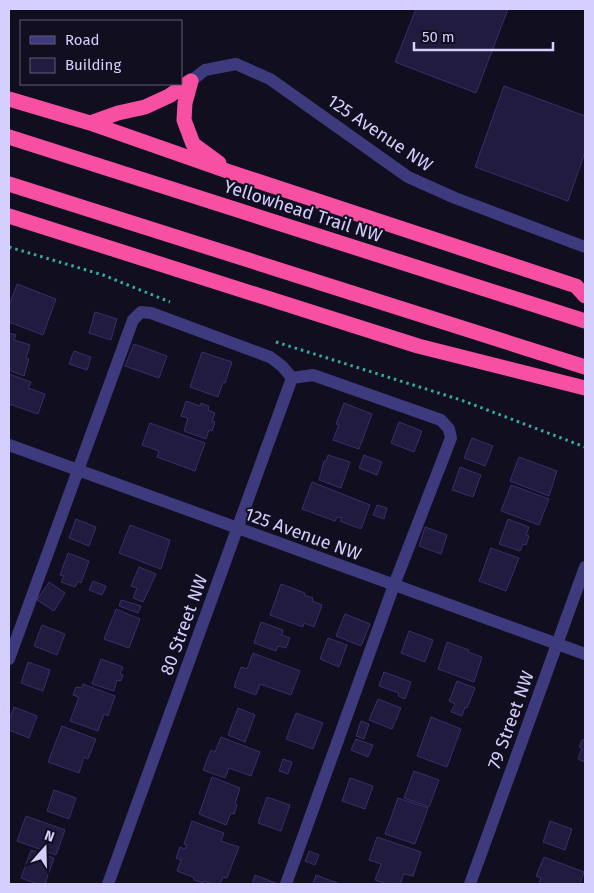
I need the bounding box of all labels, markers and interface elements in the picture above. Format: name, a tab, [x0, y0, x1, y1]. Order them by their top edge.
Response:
legend	[20, 20, 182, 85]
scale bar	[414, 20, 553, 52]
text: 50 m	[422, 28, 455, 46]
text: Road	[65, 31, 100, 49]
text: Building	[65, 56, 121, 74]
street label: 125 Avenue NW	[323, 90, 437, 176]
street label: Yellowhead Trail NW	[221, 175, 385, 247]
street label: 125 Avenue NW	[242, 503, 364, 565]
street label: 80 Street NW	[156, 572, 212, 678]
street label: 79 Street NW	[483, 668, 539, 772]
north arrow	[20, 823, 70, 873]
text: N	[42, 827, 57, 846]

